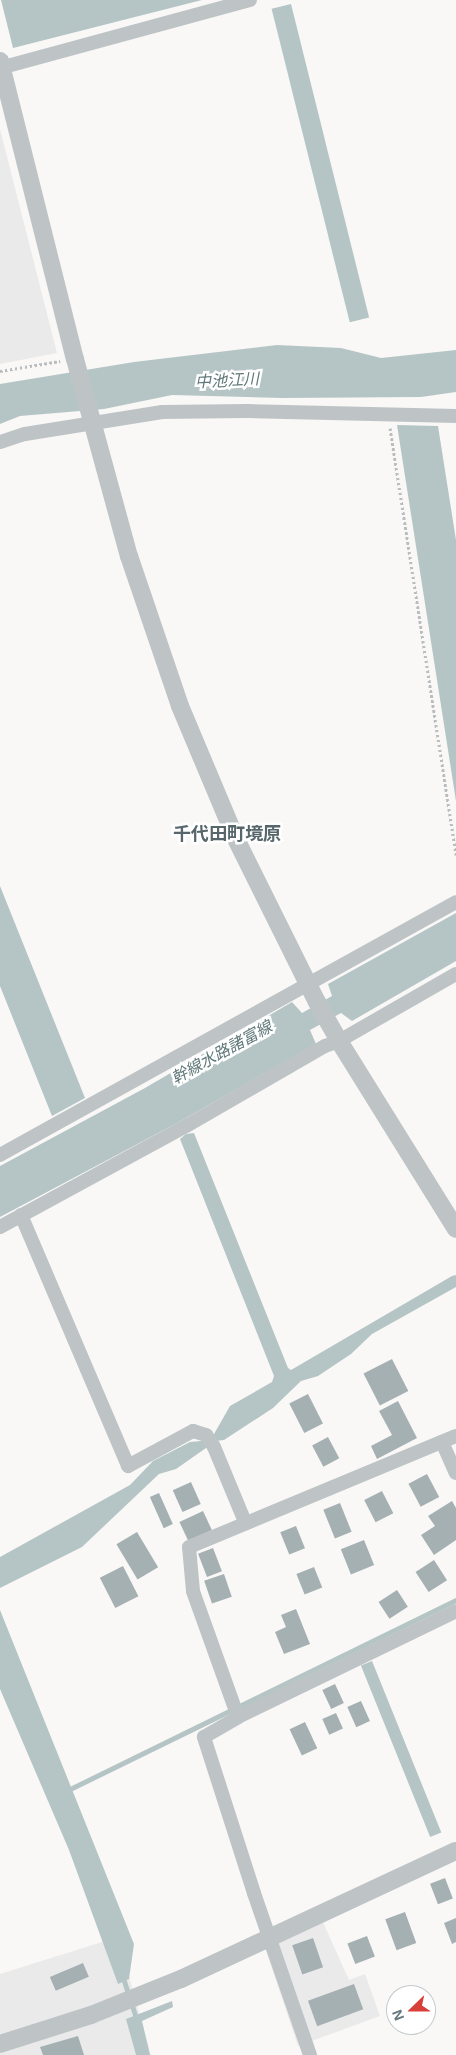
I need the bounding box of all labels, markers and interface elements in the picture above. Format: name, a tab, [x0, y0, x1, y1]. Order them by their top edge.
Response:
water label: 中池江川	[195, 370, 259, 392]
district label: 千代田町境原	[173, 823, 281, 845]
water label: 幹線水路諸富線	[168, 1017, 276, 1089]
north arrow	[386, 1985, 436, 2035]
text: N	[389, 2008, 407, 2023]

